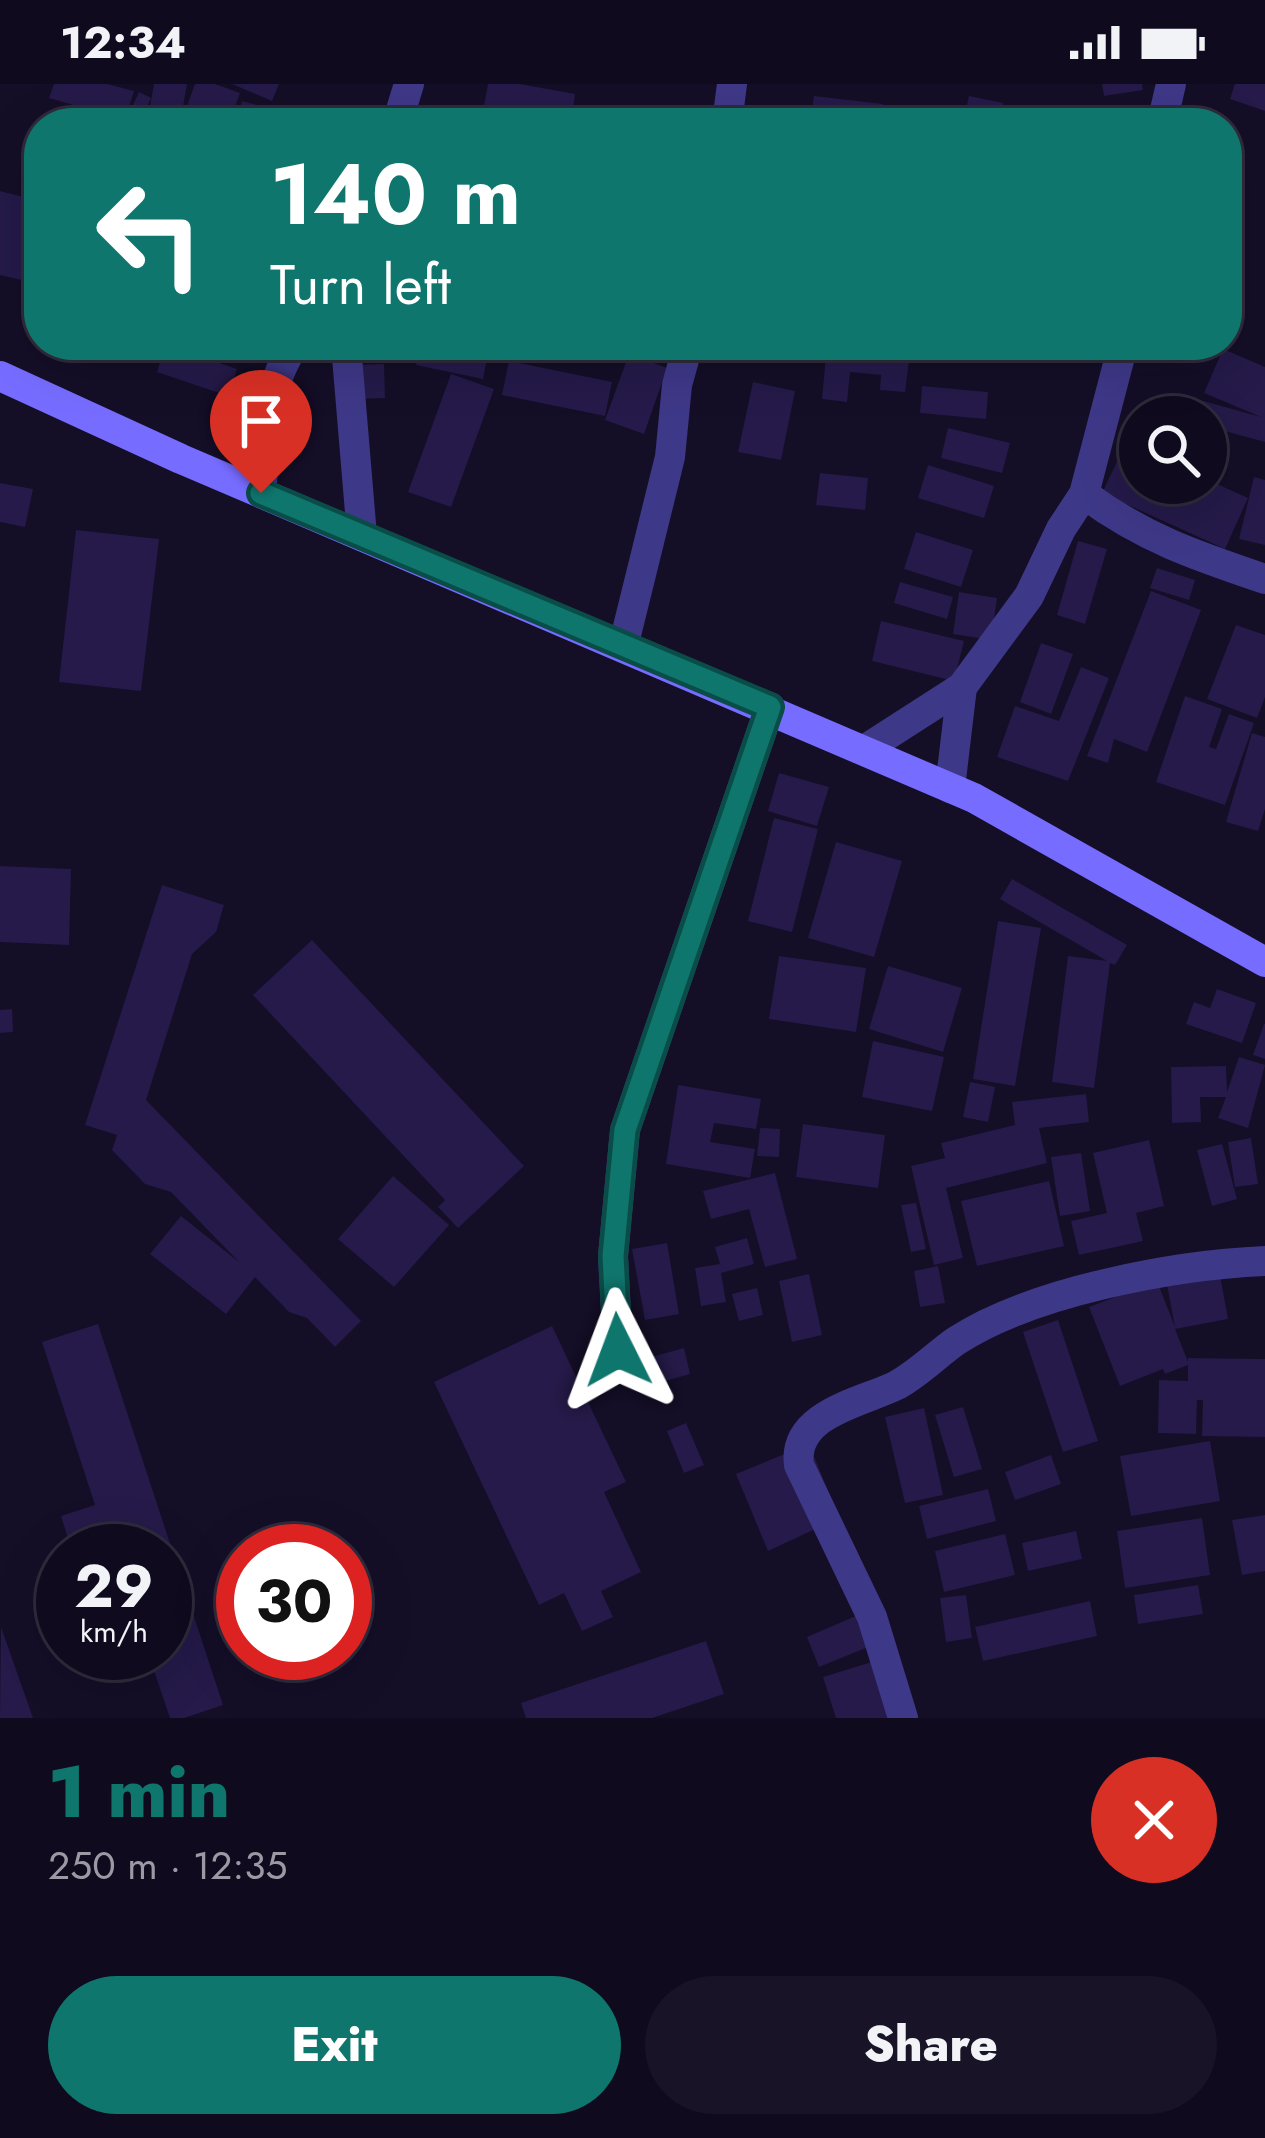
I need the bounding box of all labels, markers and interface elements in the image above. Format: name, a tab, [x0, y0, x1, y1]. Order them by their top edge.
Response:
text: 12:34	[60, 10, 186, 75]
text: 140 m	[270, 134, 521, 256]
icon: left	[72, 156, 228, 312]
text: Turn left	[270, 246, 451, 324]
pin	[210, 370, 312, 493]
icon: arrive	[228, 388, 294, 454]
map controls	[1119, 396, 1227, 504]
button: search	[1119, 396, 1227, 504]
position arrow	[555, 1287, 681, 1413]
speed limit sign: 30	[216, 1524, 372, 1680]
text: 29	[74, 1543, 154, 1630]
text: km/h	[80, 1610, 148, 1653]
text: 1 min	[48, 1740, 230, 1844]
button: close	[1091, 1757, 1217, 1883]
text: 250 m · 12:35	[48, 1837, 288, 1894]
button: Exit	[48, 1976, 621, 2114]
button: Share	[645, 1976, 1217, 2114]

